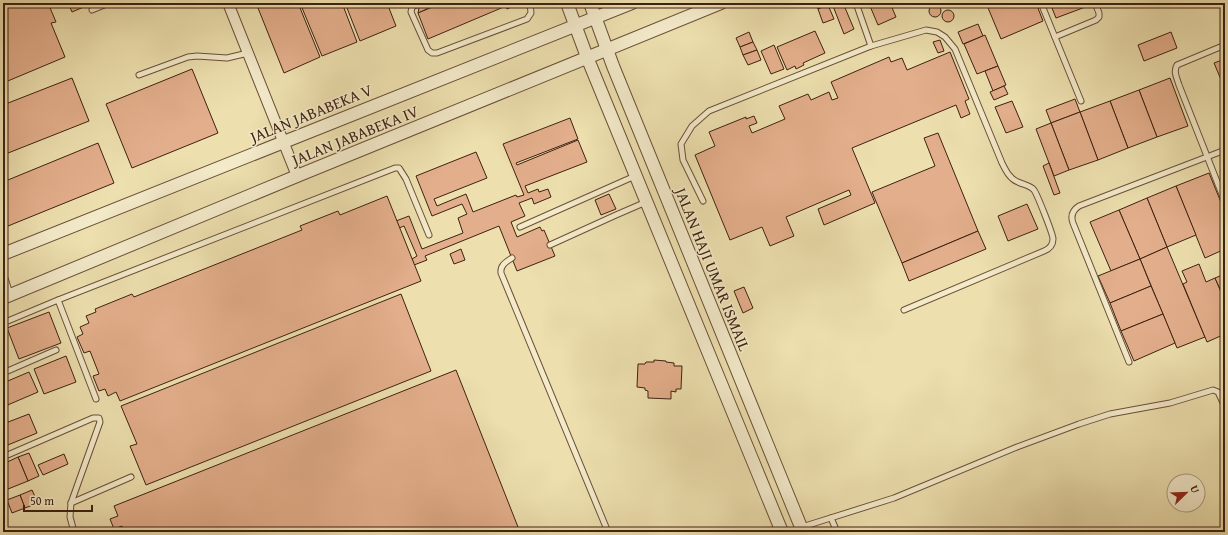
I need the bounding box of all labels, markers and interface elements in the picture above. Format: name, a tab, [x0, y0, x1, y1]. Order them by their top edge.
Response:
street label: JALAN JABABEKA V	[244, 77, 376, 149]
street label: JALAN JABABEKA IV	[286, 98, 423, 172]
street label: JALAN HAJI UMAR ISMAIL	[668, 182, 757, 355]
north arrow	[1166, 473, 1206, 513]
text: U	[1186, 483, 1204, 496]
scale bar	[24, 487, 92, 513]
text: 50 m	[30, 492, 54, 509]

